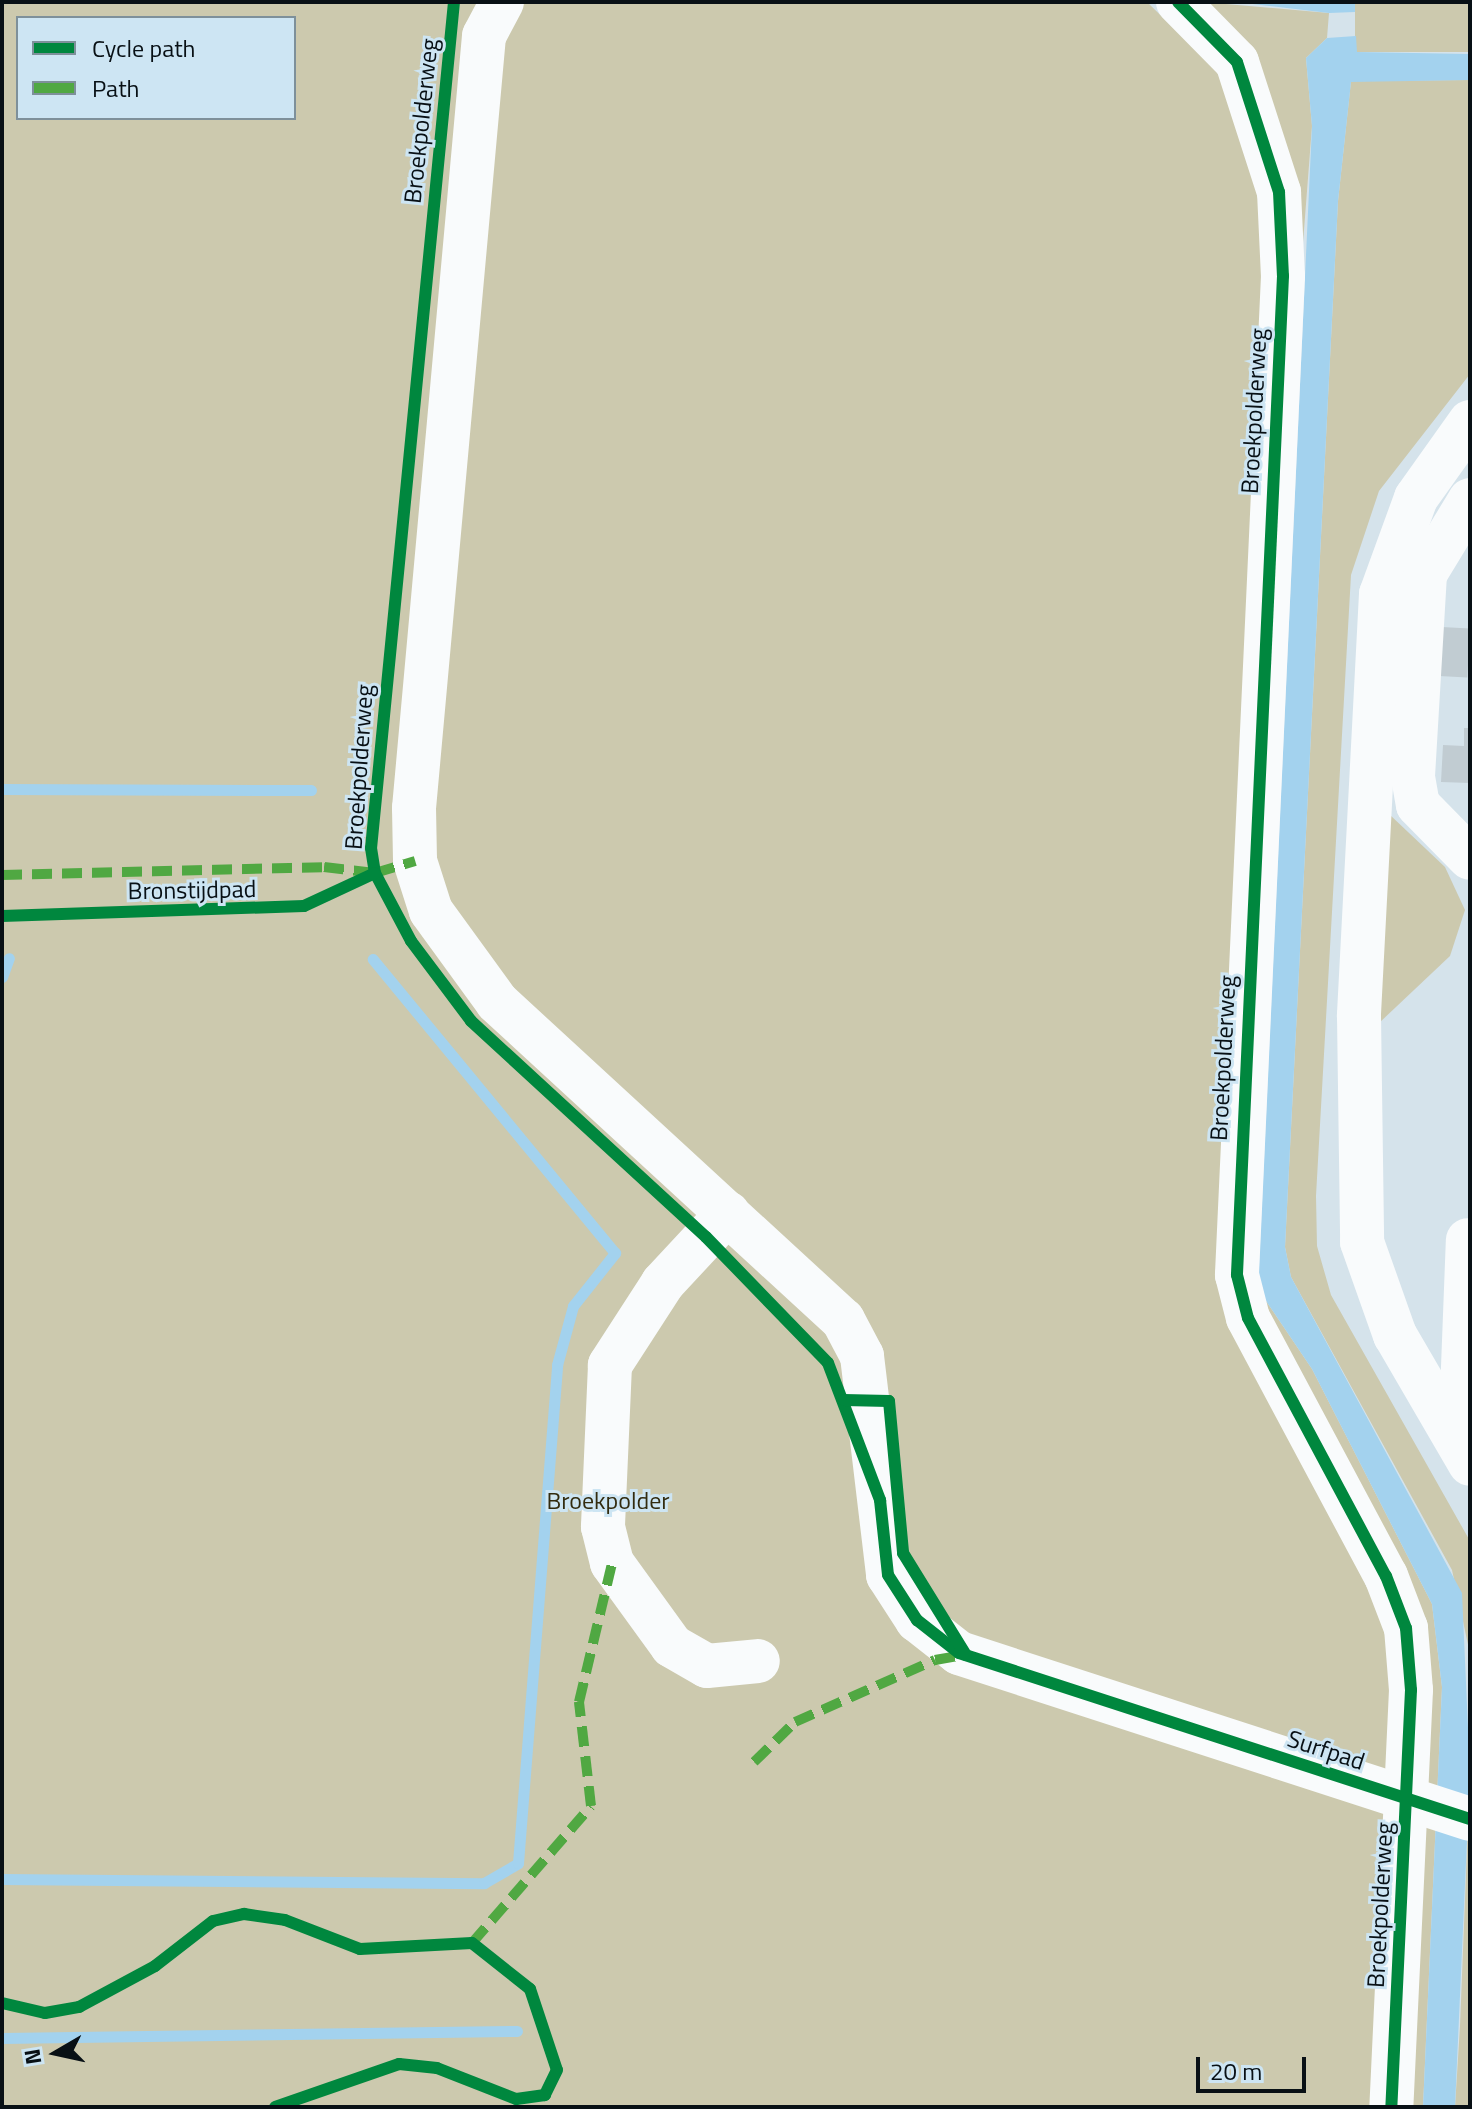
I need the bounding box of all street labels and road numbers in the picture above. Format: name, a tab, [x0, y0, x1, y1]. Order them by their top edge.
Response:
street label: Broekpolderweg	[398, 37, 444, 205]
street label: Broekpolderweg	[1235, 327, 1273, 495]
street label: Broekpolderweg	[339, 683, 379, 851]
street label: Bronstijdpad	[127, 874, 257, 906]
street label: Broekpolderweg	[1204, 974, 1242, 1142]
street label: Surfpad	[1284, 1724, 1368, 1776]
street label: Broekpolderweg	[1361, 1821, 1399, 1989]

